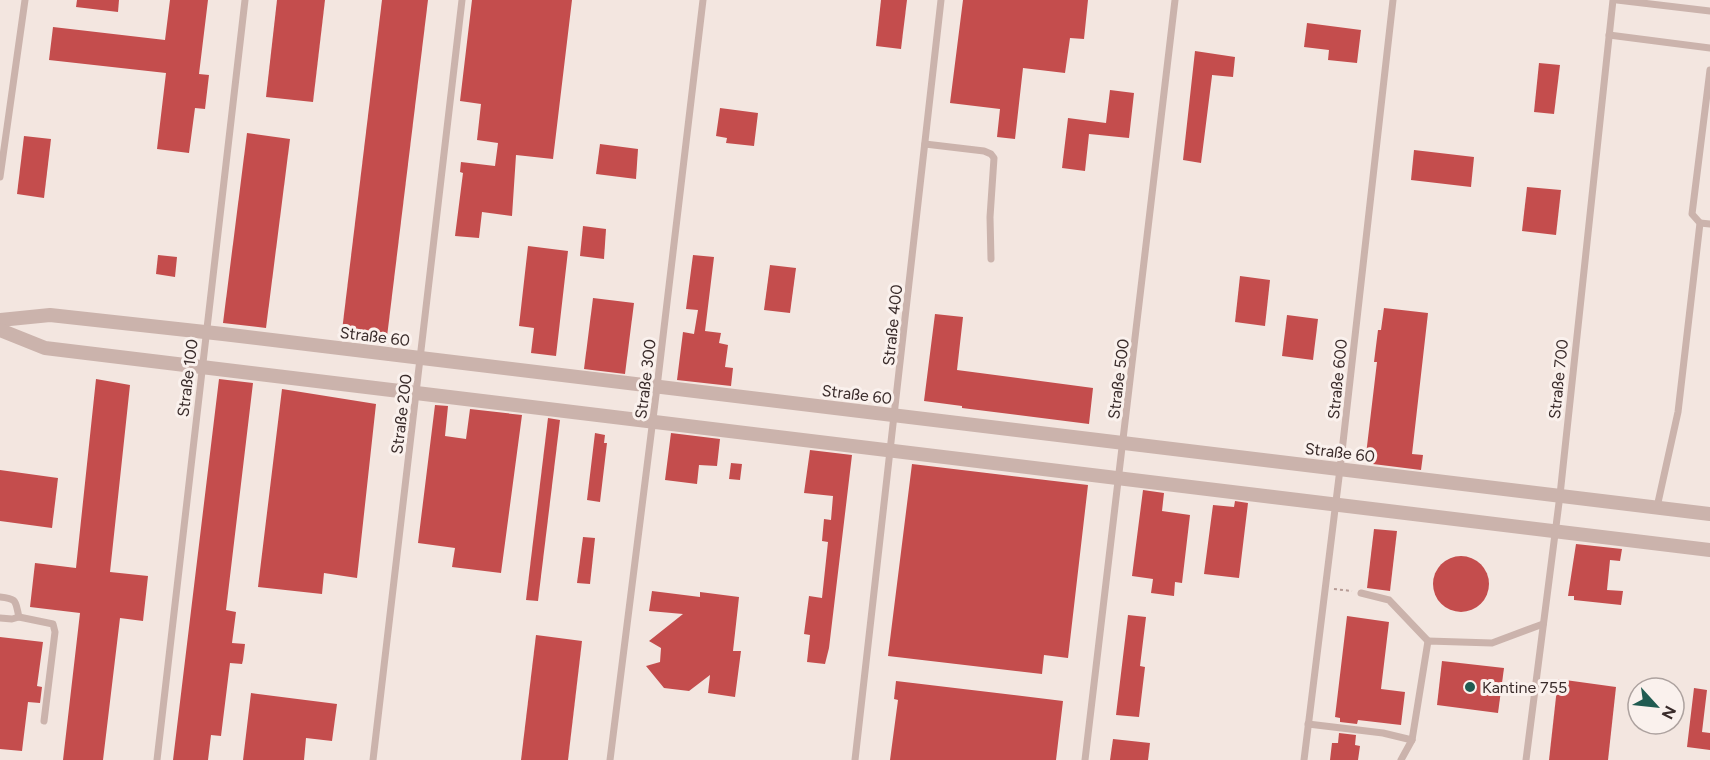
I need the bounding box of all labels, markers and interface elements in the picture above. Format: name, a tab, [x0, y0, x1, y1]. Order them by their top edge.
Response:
street label: Straße 400	[879, 283, 906, 367]
street label: Straße 60	[339, 323, 411, 350]
street label: Straße 100	[173, 338, 202, 418]
street label: Straße 300	[631, 338, 660, 420]
street label: Straße 500	[1104, 338, 1133, 420]
street label: Straße 600	[1324, 338, 1351, 420]
street label: Straße 700	[1545, 338, 1572, 420]
street label: Straße 200	[387, 373, 416, 455]
street label: Straße 60	[821, 381, 893, 408]
street label: Straße 60	[1304, 439, 1376, 466]
north arrow	[1626, 676, 1686, 736]
place label: Kantine 755	[1482, 678, 1567, 697]
marker: Kantine 755	[1463, 680, 1477, 694]
text: N	[1658, 703, 1680, 722]

